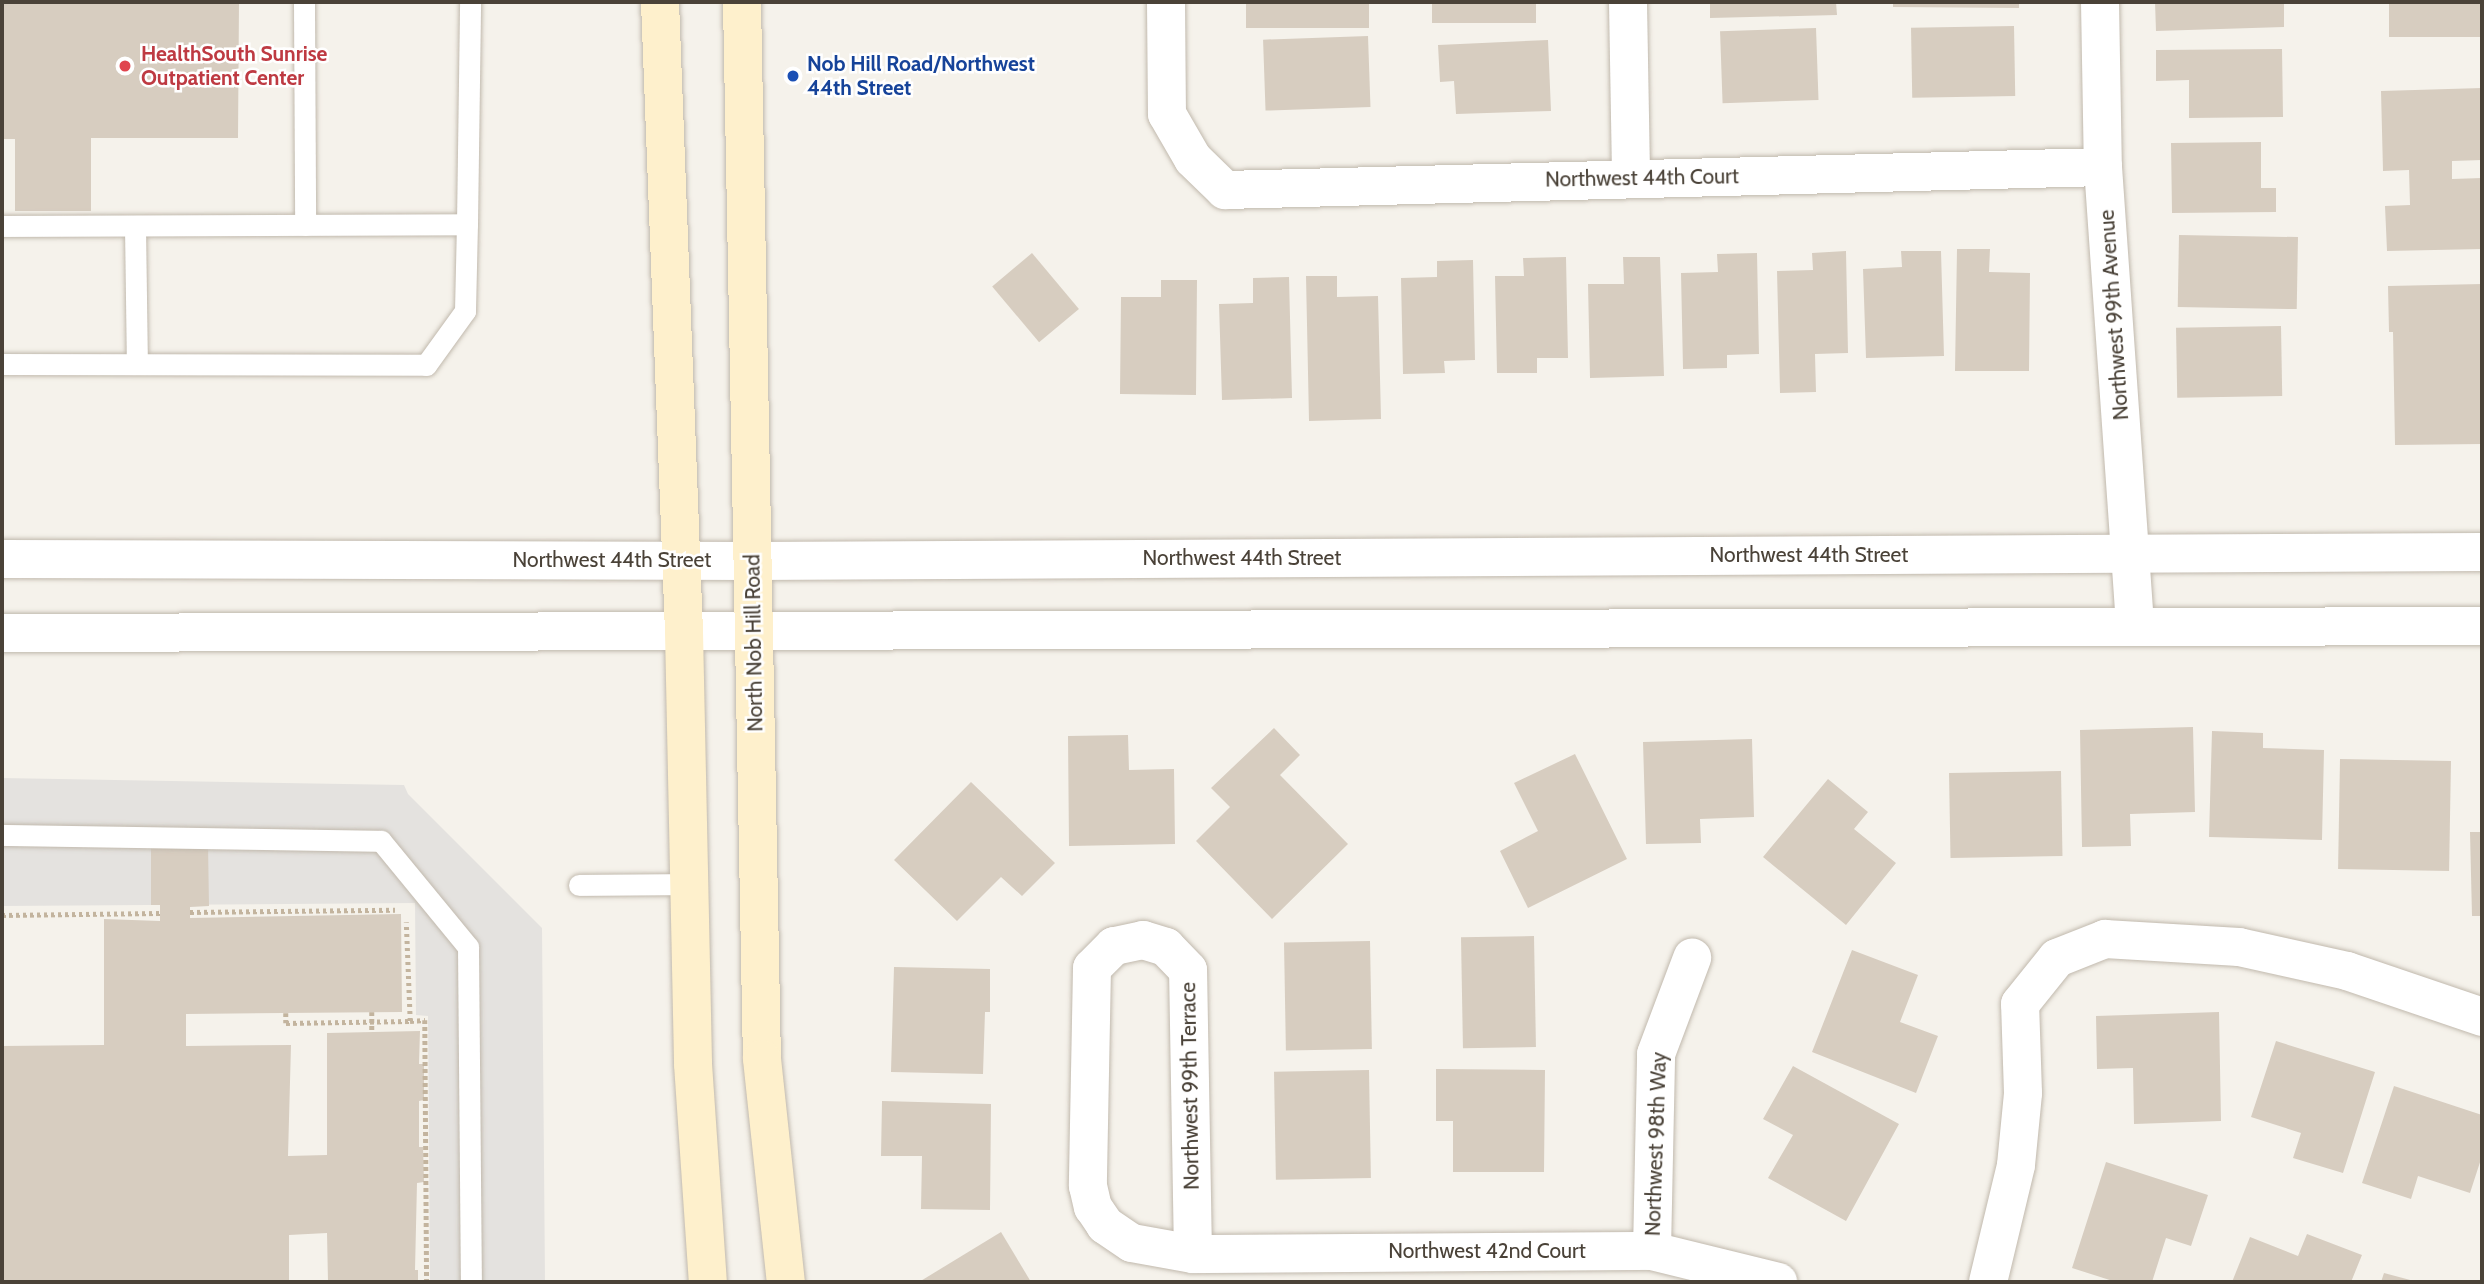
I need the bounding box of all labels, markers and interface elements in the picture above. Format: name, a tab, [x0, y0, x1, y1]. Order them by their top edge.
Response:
place label: HealthSouth Sunrise Outpatient Center	[141, 41, 327, 91]
place label: Nob Hill Road/Northwest 44th Street	[807, 51, 1035, 101]
marker: HealthSouth Sunrise Outpatient Center	[115, 56, 135, 76]
marker: Nob Hill Road/Northwest 44th Street	[785, 68, 801, 84]
street label: Northwest 44th Court	[1545, 164, 1739, 192]
street label: Northwest 99th Avenue	[2094, 209, 2134, 421]
street label: Northwest 44th Street	[1710, 542, 1908, 568]
street label: Northwest 44th Street	[1143, 545, 1341, 571]
street label: Northwest 44th Street	[513, 547, 711, 573]
street label: North Nob Hill Road	[740, 554, 768, 732]
street label: Northwest 99th Terrace	[1176, 982, 1204, 1190]
street label: Northwest 98th Way	[1640, 1051, 1672, 1237]
street label: Northwest 42nd Court	[1388, 1238, 1586, 1264]

